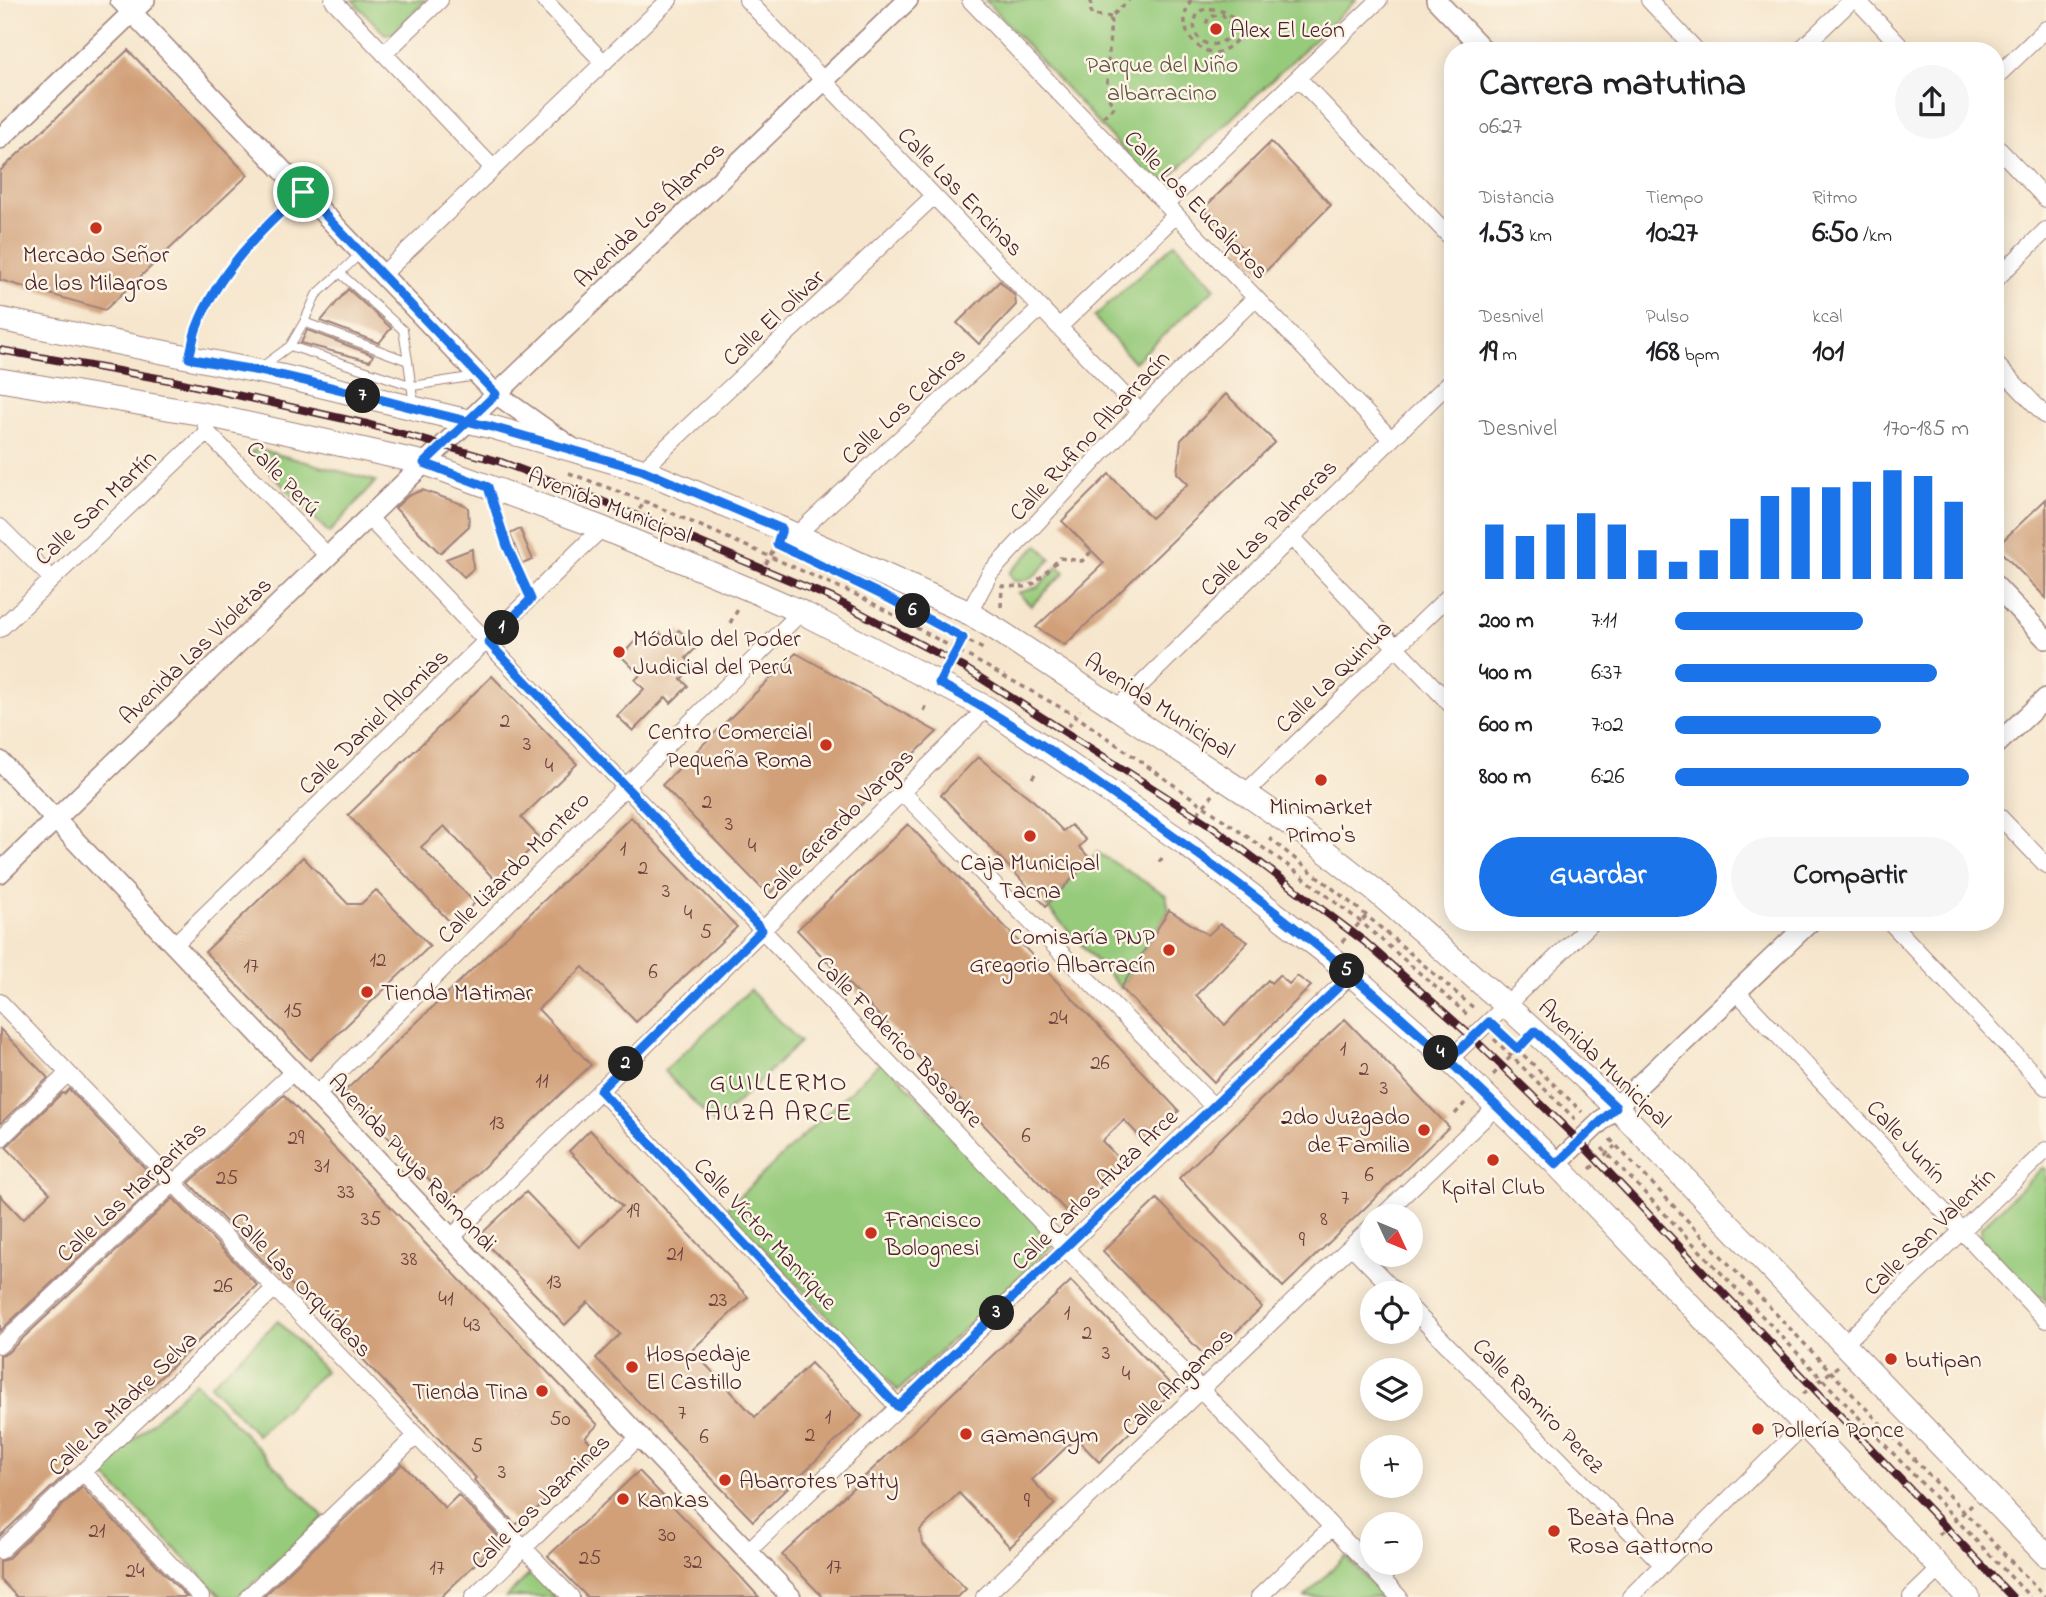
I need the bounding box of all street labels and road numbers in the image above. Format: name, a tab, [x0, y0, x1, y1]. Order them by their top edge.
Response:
street label: Calle Las Encinas	[888, 120, 1031, 266]
street label: Calle Los Eucaliptos	[1114, 123, 1276, 289]
street label: Avenida Los Álamos	[567, 134, 734, 297]
street label: Calle El Olivar	[715, 262, 834, 376]
street label: Calle Los Cedros	[834, 339, 975, 474]
street label: Calle Rufino Albarracín	[1002, 343, 1180, 530]
street label: Calle Perú	[237, 433, 328, 526]
street label: Calle San Martín	[28, 443, 166, 575]
street label: Calle Las Palmeras	[1193, 452, 1347, 606]
street label: Avenida Municipal	[522, 460, 696, 555]
street label: Avenida Las Violetas	[112, 569, 281, 734]
street label: Calle La Quinua	[1268, 613, 1401, 743]
street label: Calle Daniel Alomias	[291, 641, 458, 804]
street label: Avenida Municipal	[1076, 645, 1241, 769]
street label: Calle Gerardo Vargas	[754, 741, 923, 910]
street label: Calle Lizardo Montero	[430, 784, 599, 953]
street label: Calle Federico Basadre	[806, 948, 990, 1137]
street label: Avenida Municipal	[1529, 992, 1678, 1138]
street label: Avenida Puya Raimondi	[318, 1066, 504, 1262]
street label: Calle Junín	[1857, 1093, 1954, 1193]
street label: Calle Carlos Auza Arce	[1004, 1102, 1187, 1280]
street label: Calle Las Margaritas	[50, 1114, 216, 1272]
street label: Calle Víctor Manrique	[684, 1150, 845, 1319]
street label: Calle San Valentín	[1857, 1160, 2005, 1305]
street label: Calle Las Orquídeas	[221, 1205, 379, 1367]
street label: Calle Angamos	[1115, 1320, 1243, 1446]
street label: Calle La Madre Selva	[41, 1324, 207, 1486]
street label: Calle Ramiro Perez	[1463, 1331, 1612, 1483]
street label: Calle Los Jazmines	[464, 1427, 620, 1579]

